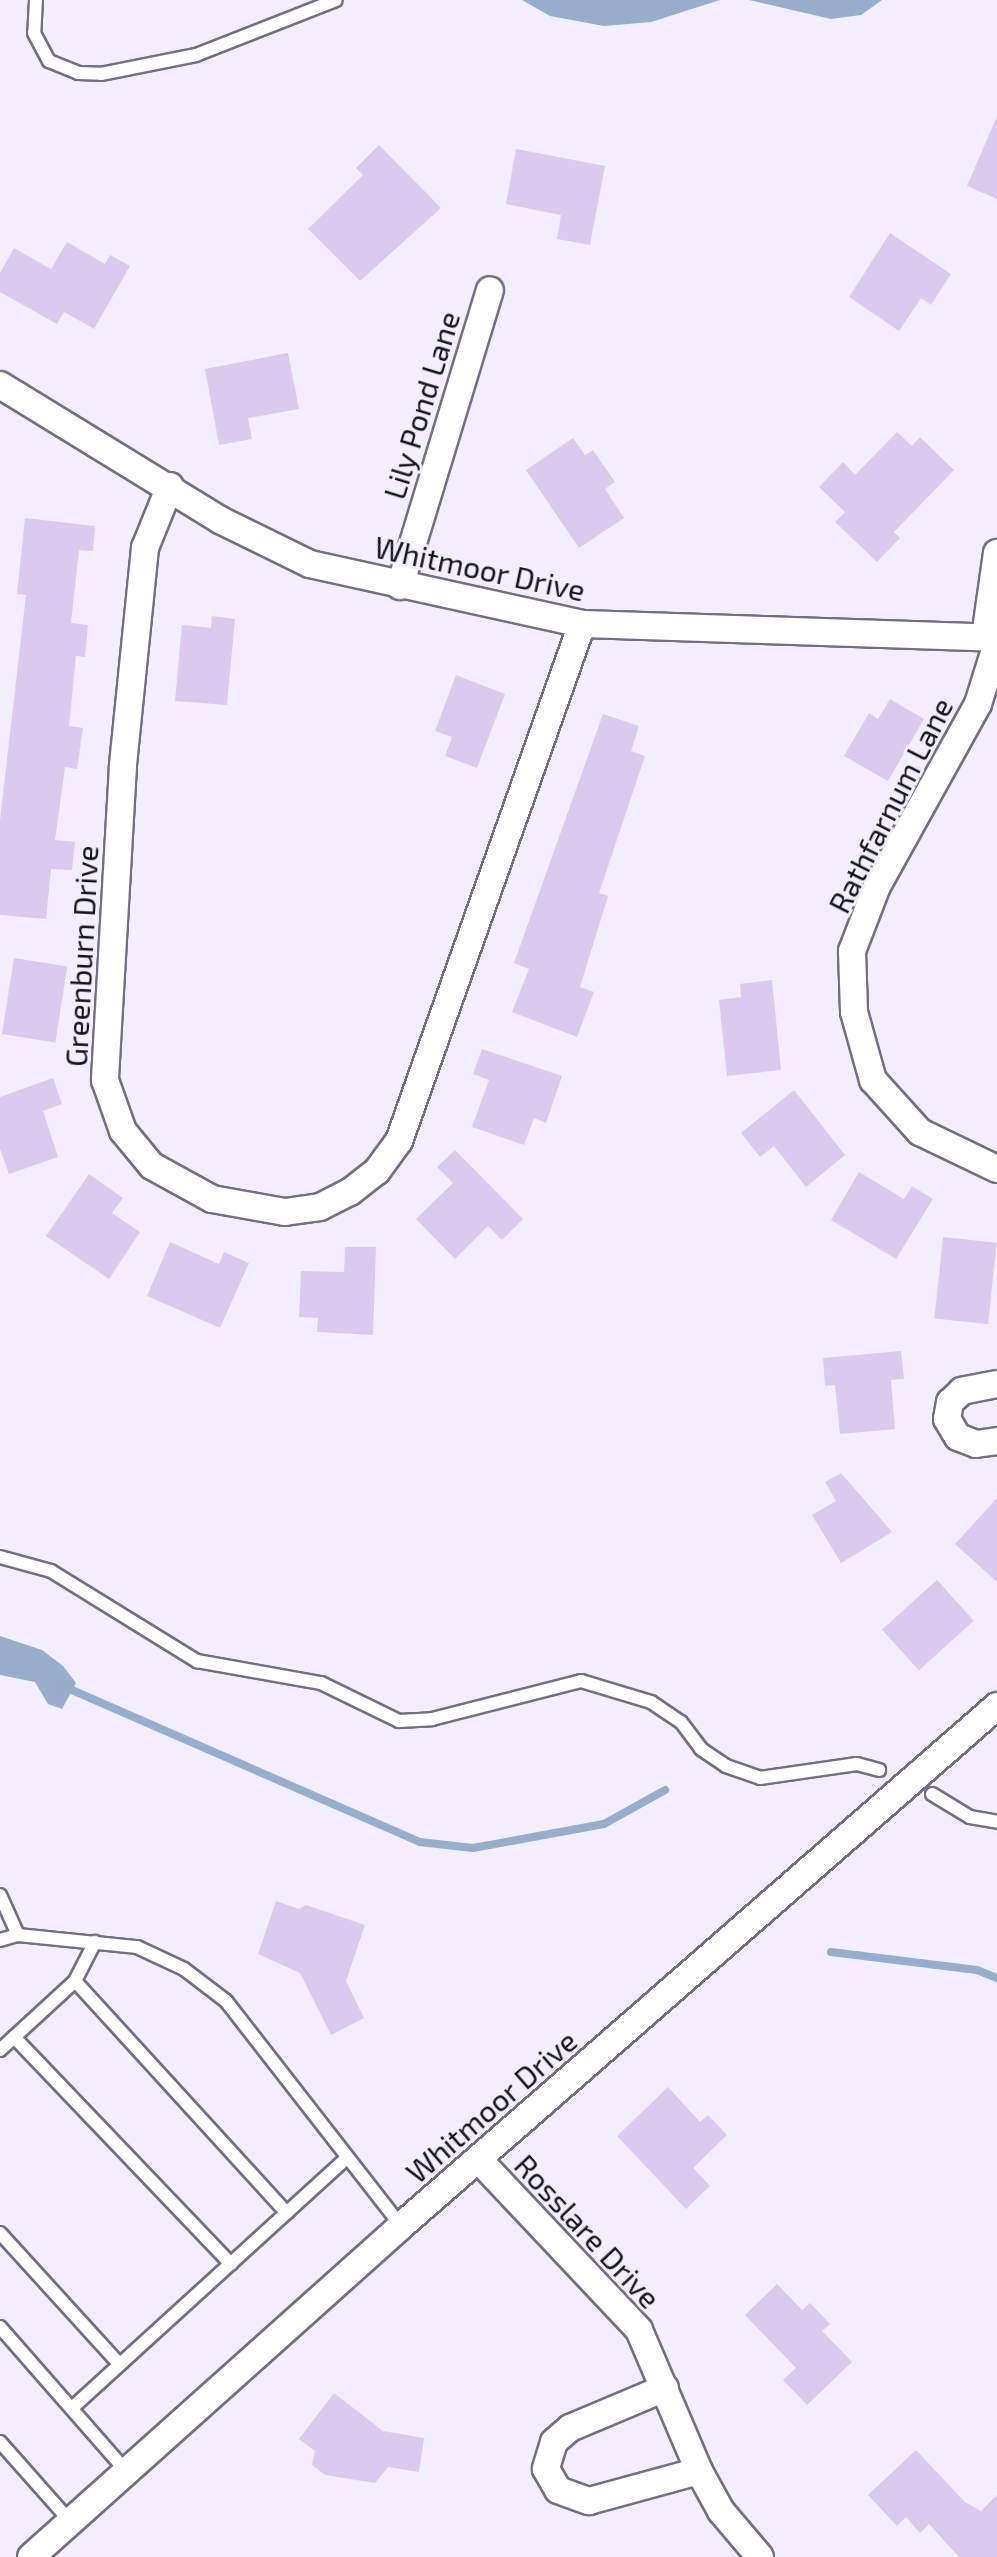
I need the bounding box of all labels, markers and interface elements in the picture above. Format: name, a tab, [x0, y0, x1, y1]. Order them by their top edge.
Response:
street label: Lily Pond Lane	[375, 307, 467, 503]
street label: Whitmoor Drive	[371, 528, 589, 608]
street label: Rathfarnum Lane	[820, 691, 960, 919]
street label: Greenburn Drive	[57, 844, 105, 1068]
street label: Whitmoor Drive	[398, 2022, 584, 2190]
street label: Rosslare Drive	[508, 2147, 668, 2315]

